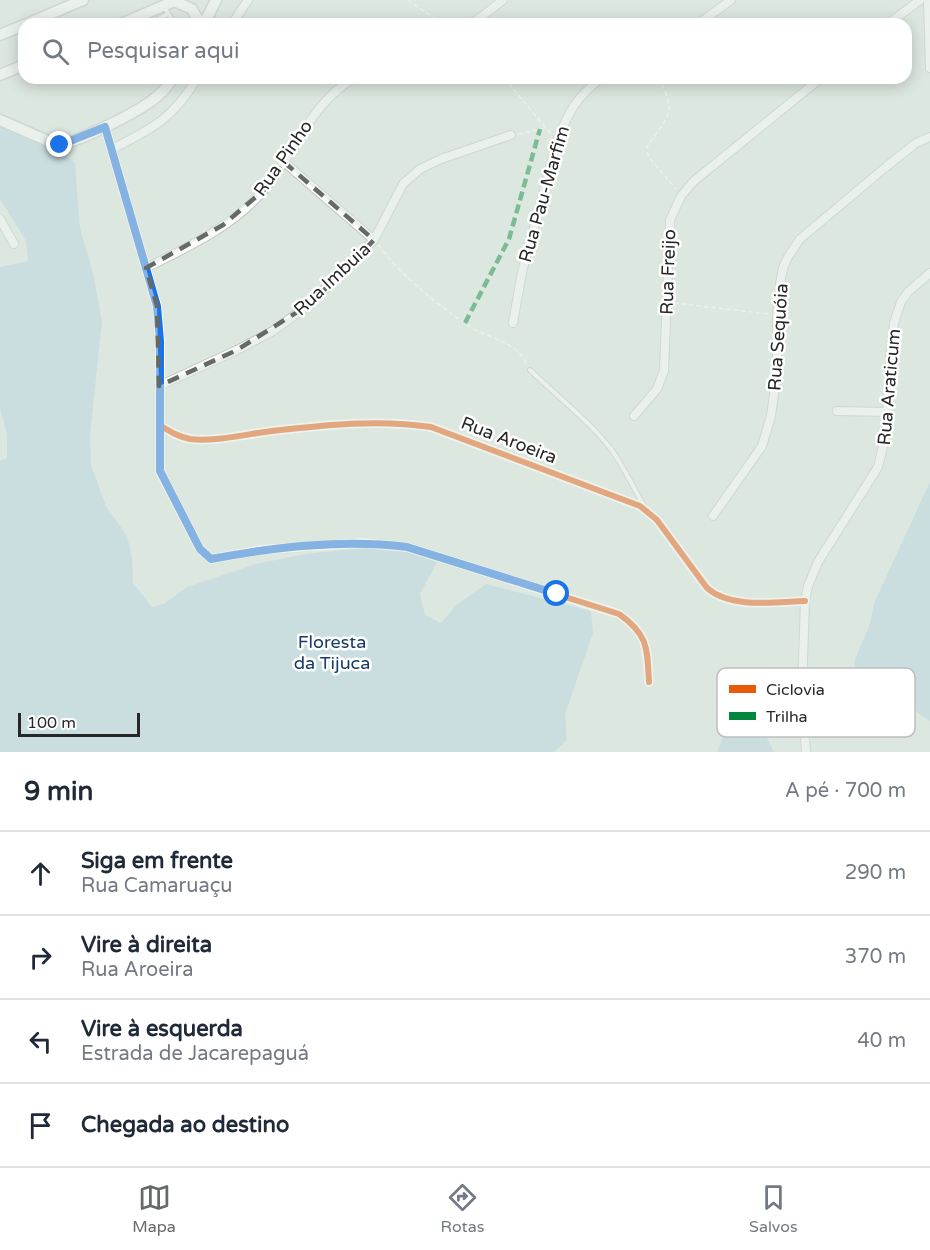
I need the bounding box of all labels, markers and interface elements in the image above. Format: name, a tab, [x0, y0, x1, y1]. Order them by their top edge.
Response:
search box	[18, 18, 912, 84]
icon: search	[39, 35, 72, 68]
text: Pesquisar aqui	[87, 38, 239, 64]
street label: Rua Pinho	[249, 116, 317, 200]
street label: Rua Pau-Marfim	[514, 123, 574, 265]
route end	[46, 131, 72, 157]
street label: Rua Freijo	[656, 229, 680, 315]
street label: Rua Imbuia	[289, 238, 375, 320]
street label: Rua Sequóia	[763, 283, 793, 391]
street label: Rua Araticum	[873, 328, 905, 446]
street label: Rua Aroeira	[458, 412, 560, 468]
route start	[543, 580, 569, 606]
park label: Floresta da Tijuca	[294, 631, 370, 674]
legend	[717, 668, 915, 737]
text: Ciclovia	[766, 680, 825, 700]
text: Trilha	[766, 707, 808, 727]
scale bar	[18, 710, 140, 738]
text: 100 m	[27, 713, 76, 733]
text: 9 min	[24, 776, 93, 807]
text: A pé · 700 m	[785, 779, 906, 803]
text: Siga em frente	[81, 848, 233, 874]
icon: ahead	[24, 857, 57, 890]
text: 290 m	[845, 861, 906, 885]
text: Rua Camaruaçu	[81, 874, 233, 898]
text: Vire à direita	[81, 932, 212, 958]
icon: right	[24, 941, 57, 974]
text: 370 m	[845, 945, 906, 969]
text: Rua Aroeira	[81, 958, 193, 982]
text: Vire à esquerda	[81, 1016, 243, 1042]
icon: left	[24, 1025, 57, 1058]
text: 40 m	[857, 1029, 906, 1053]
text: Estrada de Jacarepaguá	[81, 1042, 309, 1066]
icon: arrive	[24, 1109, 57, 1142]
text: Chegada ao destino	[81, 1112, 289, 1138]
tab: Mapa	[132, 1181, 176, 1237]
tab: Rotas	[441, 1181, 484, 1237]
tab: Salvos	[749, 1181, 798, 1237]

